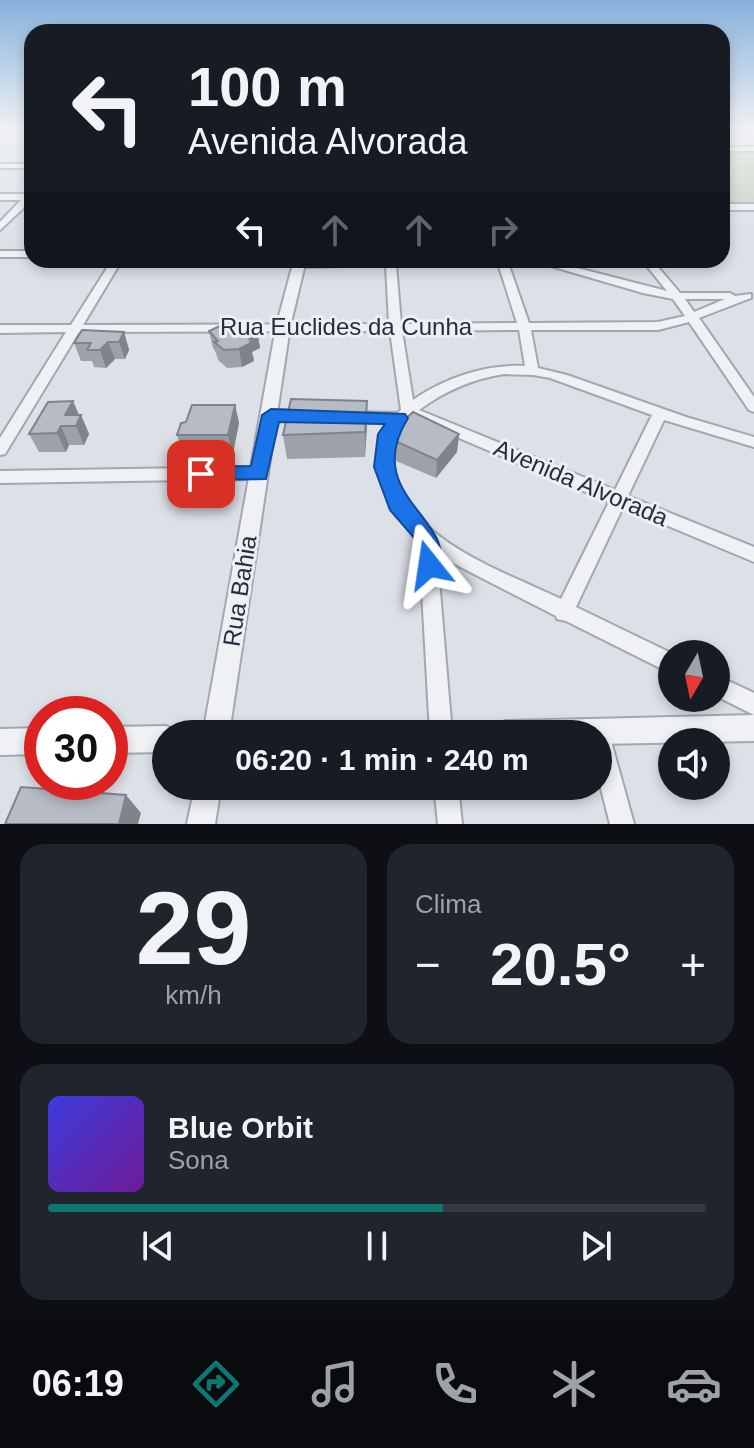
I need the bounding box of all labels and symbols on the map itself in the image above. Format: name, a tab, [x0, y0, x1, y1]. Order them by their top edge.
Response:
street label: Rua Euclides da Cunha	[220, 313, 473, 340]
street label: Avenida Alvorada	[490, 434, 673, 532]
pin	[167, 440, 235, 508]
position arrow	[387, 523, 471, 607]
street label: Rua Bahia	[217, 533, 262, 648]
north arrow	[658, 640, 730, 712]
speed limit sign: 30	[24, 696, 128, 800]

